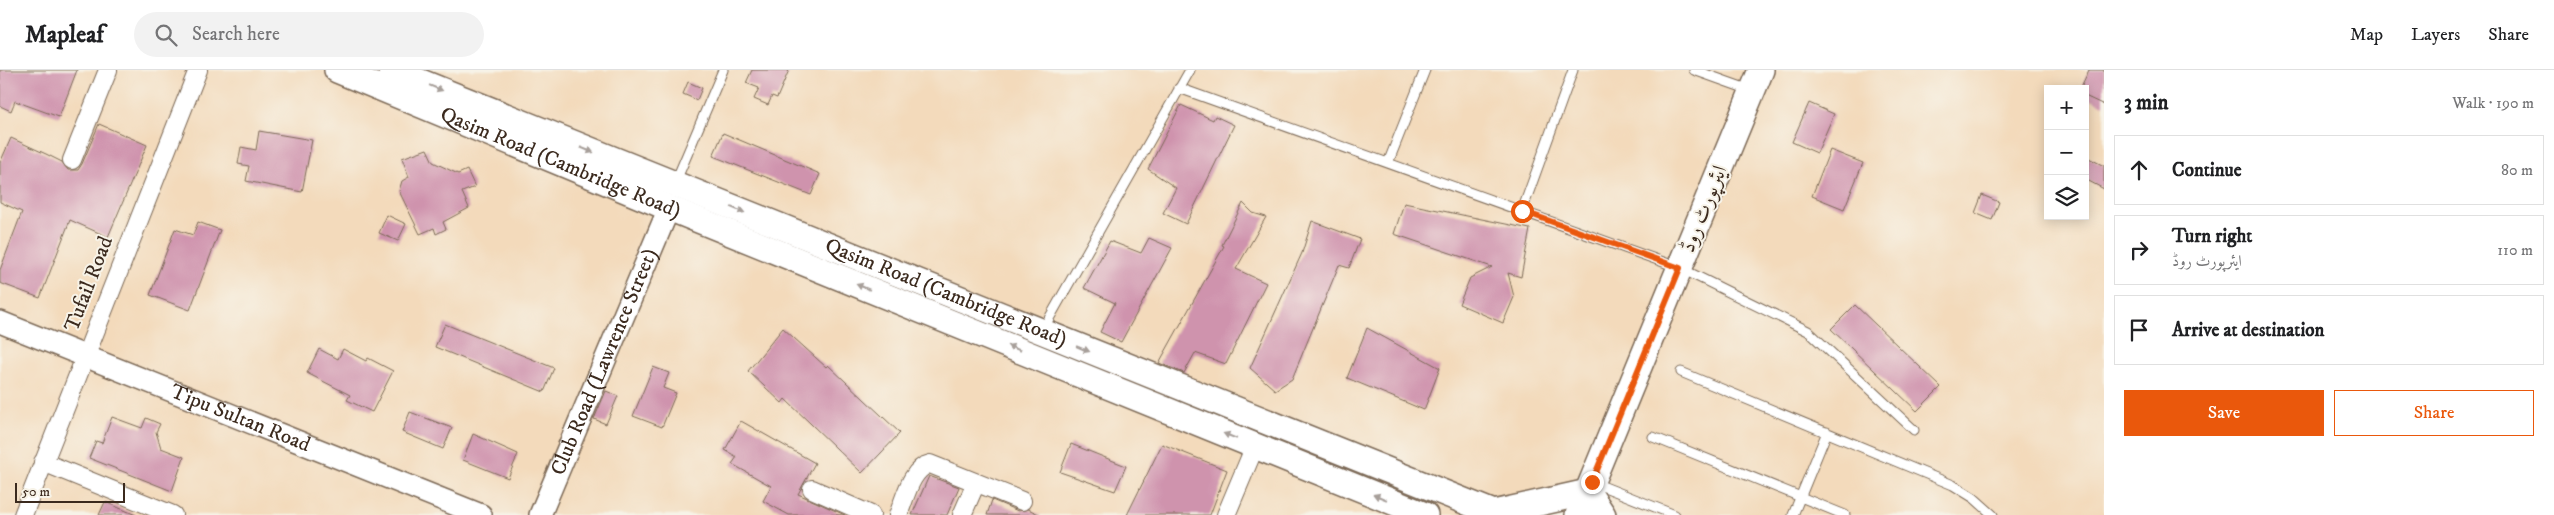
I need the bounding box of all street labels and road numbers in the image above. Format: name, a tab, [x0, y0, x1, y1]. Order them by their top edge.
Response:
street label: Qasim Road (Cambridge Road)	[436, 101, 685, 224]
street label: ایئرپورٹ روڈ	[1675, 162, 1734, 257]
street label: Tufail Road	[59, 232, 119, 335]
street label: Qasim Road (Cambridge Road)	[821, 233, 1071, 353]
street label: Club Road (Lawrence Street)	[545, 245, 663, 479]
street label: Tipu Sultan Road	[167, 379, 315, 458]

